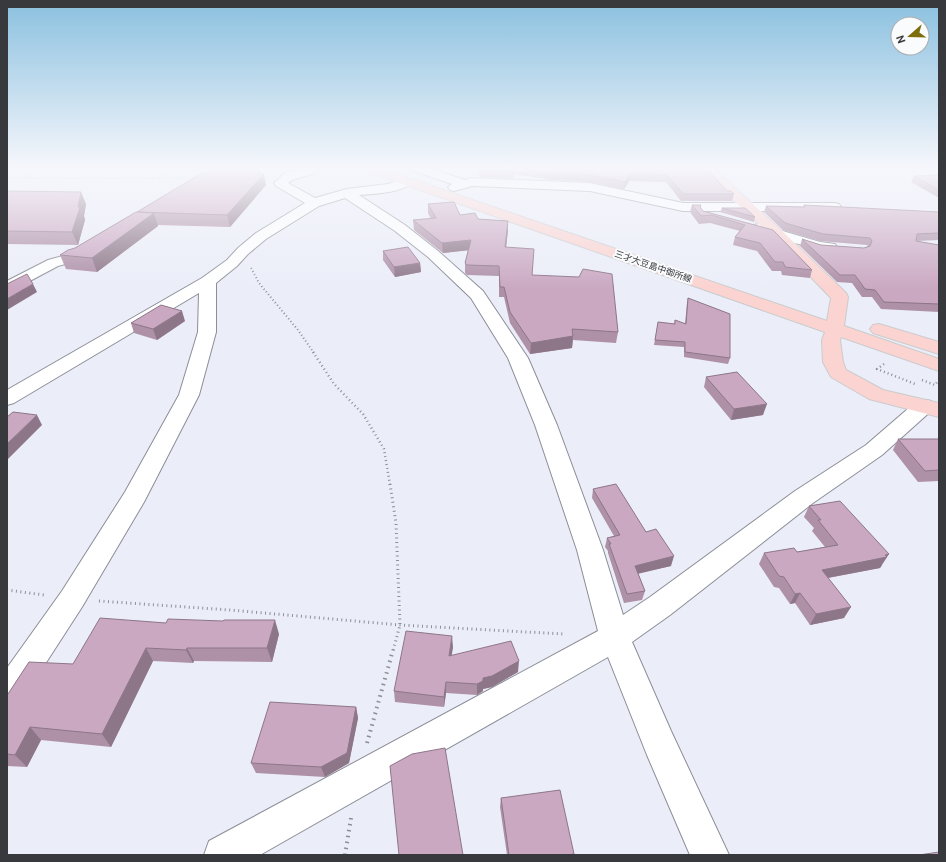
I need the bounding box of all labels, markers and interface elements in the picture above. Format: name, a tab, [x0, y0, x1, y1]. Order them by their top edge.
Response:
north arrow	[890, 16, 930, 56]
text: N	[894, 33, 909, 45]
street label: 三才大豆島中御所線	[613, 248, 694, 286]

